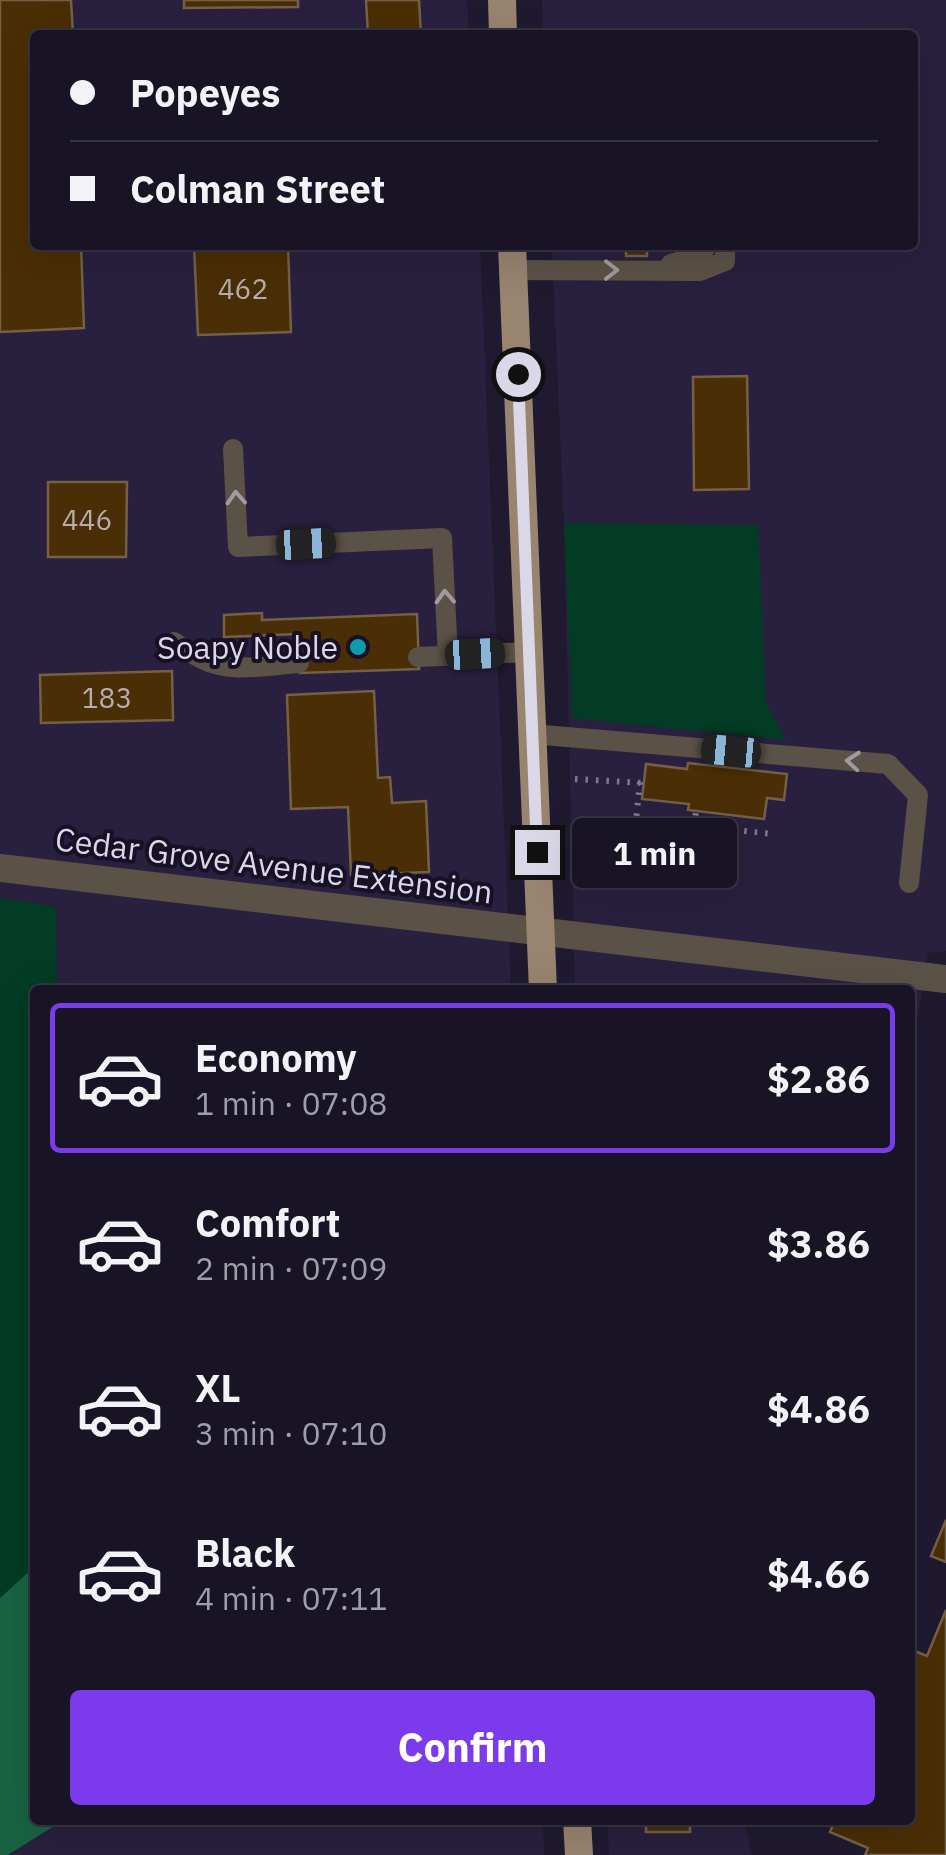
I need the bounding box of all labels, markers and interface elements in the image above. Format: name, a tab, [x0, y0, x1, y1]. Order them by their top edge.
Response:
text: Popeyes	[130, 68, 280, 117]
text: Colman Street	[130, 164, 385, 213]
one-way arrow	[604, 259, 619, 281]
house number: 462	[218, 270, 268, 307]
route start	[496, 352, 541, 397]
one-way arrow	[226, 490, 247, 506]
house number: 446	[62, 501, 112, 538]
car	[275, 527, 337, 561]
one-way arrow	[435, 588, 456, 604]
place label: Soapy Noble	[157, 626, 338, 668]
marker: Soapy Noble	[347, 636, 369, 658]
car	[444, 637, 506, 671]
house number: 183	[82, 679, 132, 716]
car	[700, 733, 762, 769]
one-way arrow	[844, 750, 860, 772]
street label: Cedar Grove Avenue Extension	[53, 817, 495, 913]
callout: 1 min	[572, 817, 737, 887]
route end	[515, 830, 560, 875]
text: 1 min	[613, 832, 696, 874]
icon: car	[75, 1033, 165, 1123]
text: Economy	[195, 1033, 357, 1082]
text: $2.86	[767, 1054, 870, 1103]
text: 1 min · 07:08	[195, 1082, 388, 1124]
icon: car	[75, 1198, 165, 1288]
text: Comfort	[195, 1198, 340, 1247]
text: $3.86	[767, 1219, 870, 1268]
text: 2 min · 07:09	[195, 1247, 388, 1289]
icon: car	[75, 1363, 165, 1453]
text: XL	[195, 1363, 241, 1412]
text: $4.86	[767, 1384, 870, 1433]
text: 3 min · 07:10	[195, 1412, 388, 1454]
icon: car	[75, 1528, 165, 1618]
text: Black	[195, 1528, 295, 1577]
text: $4.66	[767, 1549, 870, 1598]
text: 4 min · 07:11	[195, 1577, 388, 1619]
button: Confirm	[70, 1690, 875, 1805]

